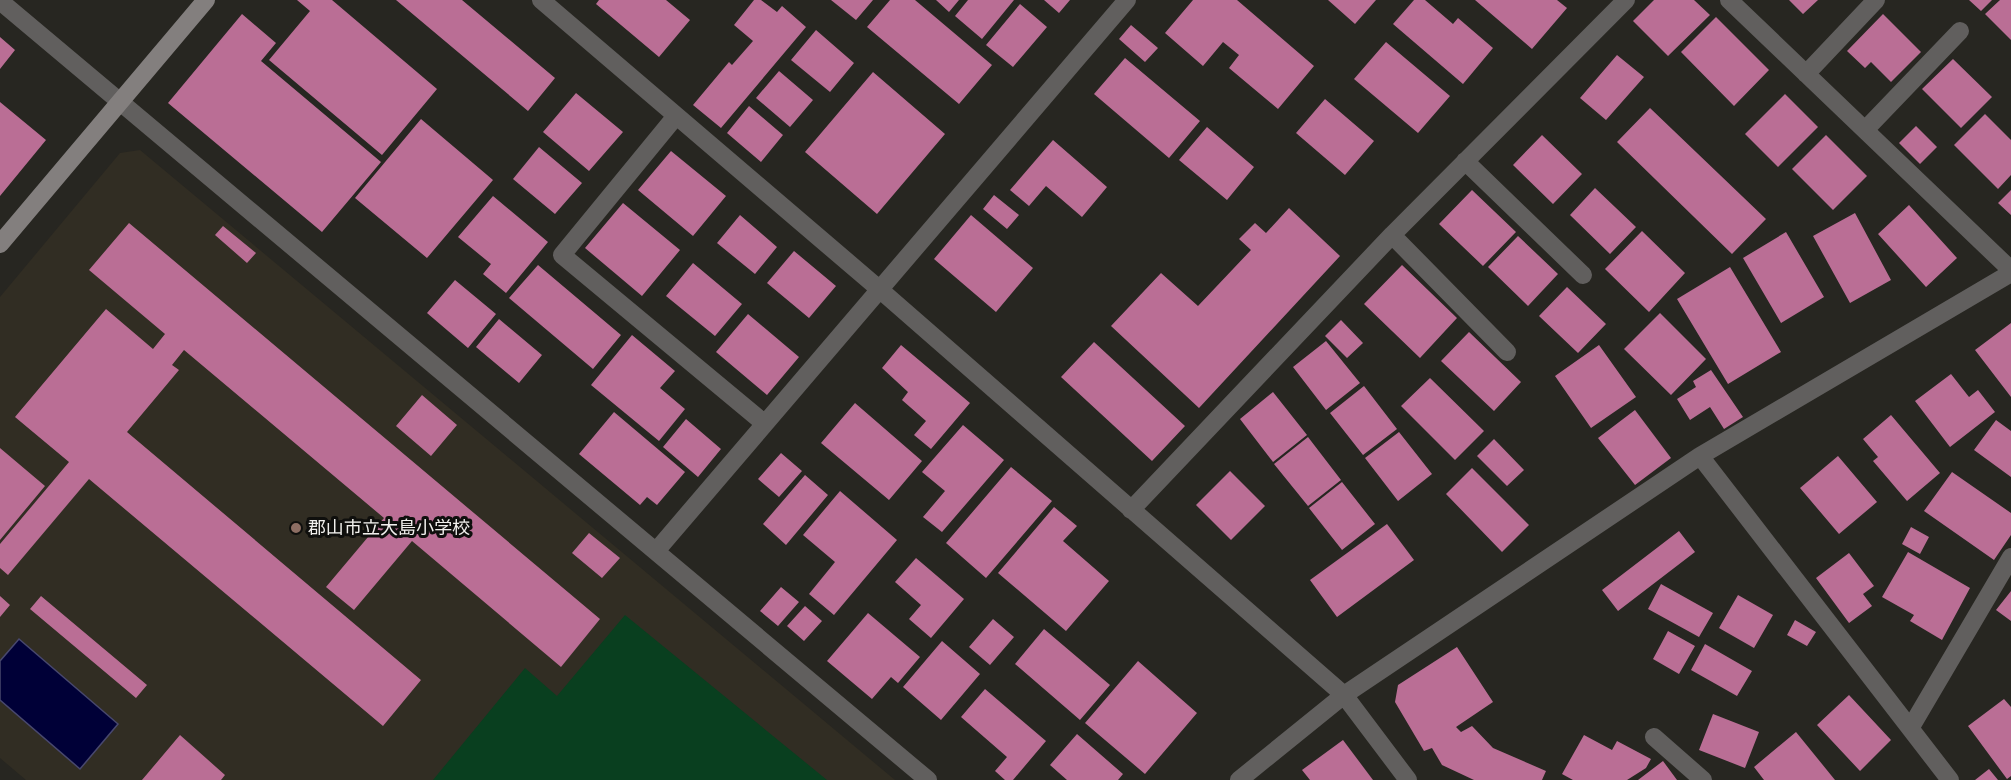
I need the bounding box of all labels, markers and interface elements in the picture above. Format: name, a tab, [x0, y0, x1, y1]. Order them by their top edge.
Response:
place label: 郡山市立大島小学校	[308, 515, 470, 540]
marker: 郡山市立大島小学校	[289, 521, 303, 535]

